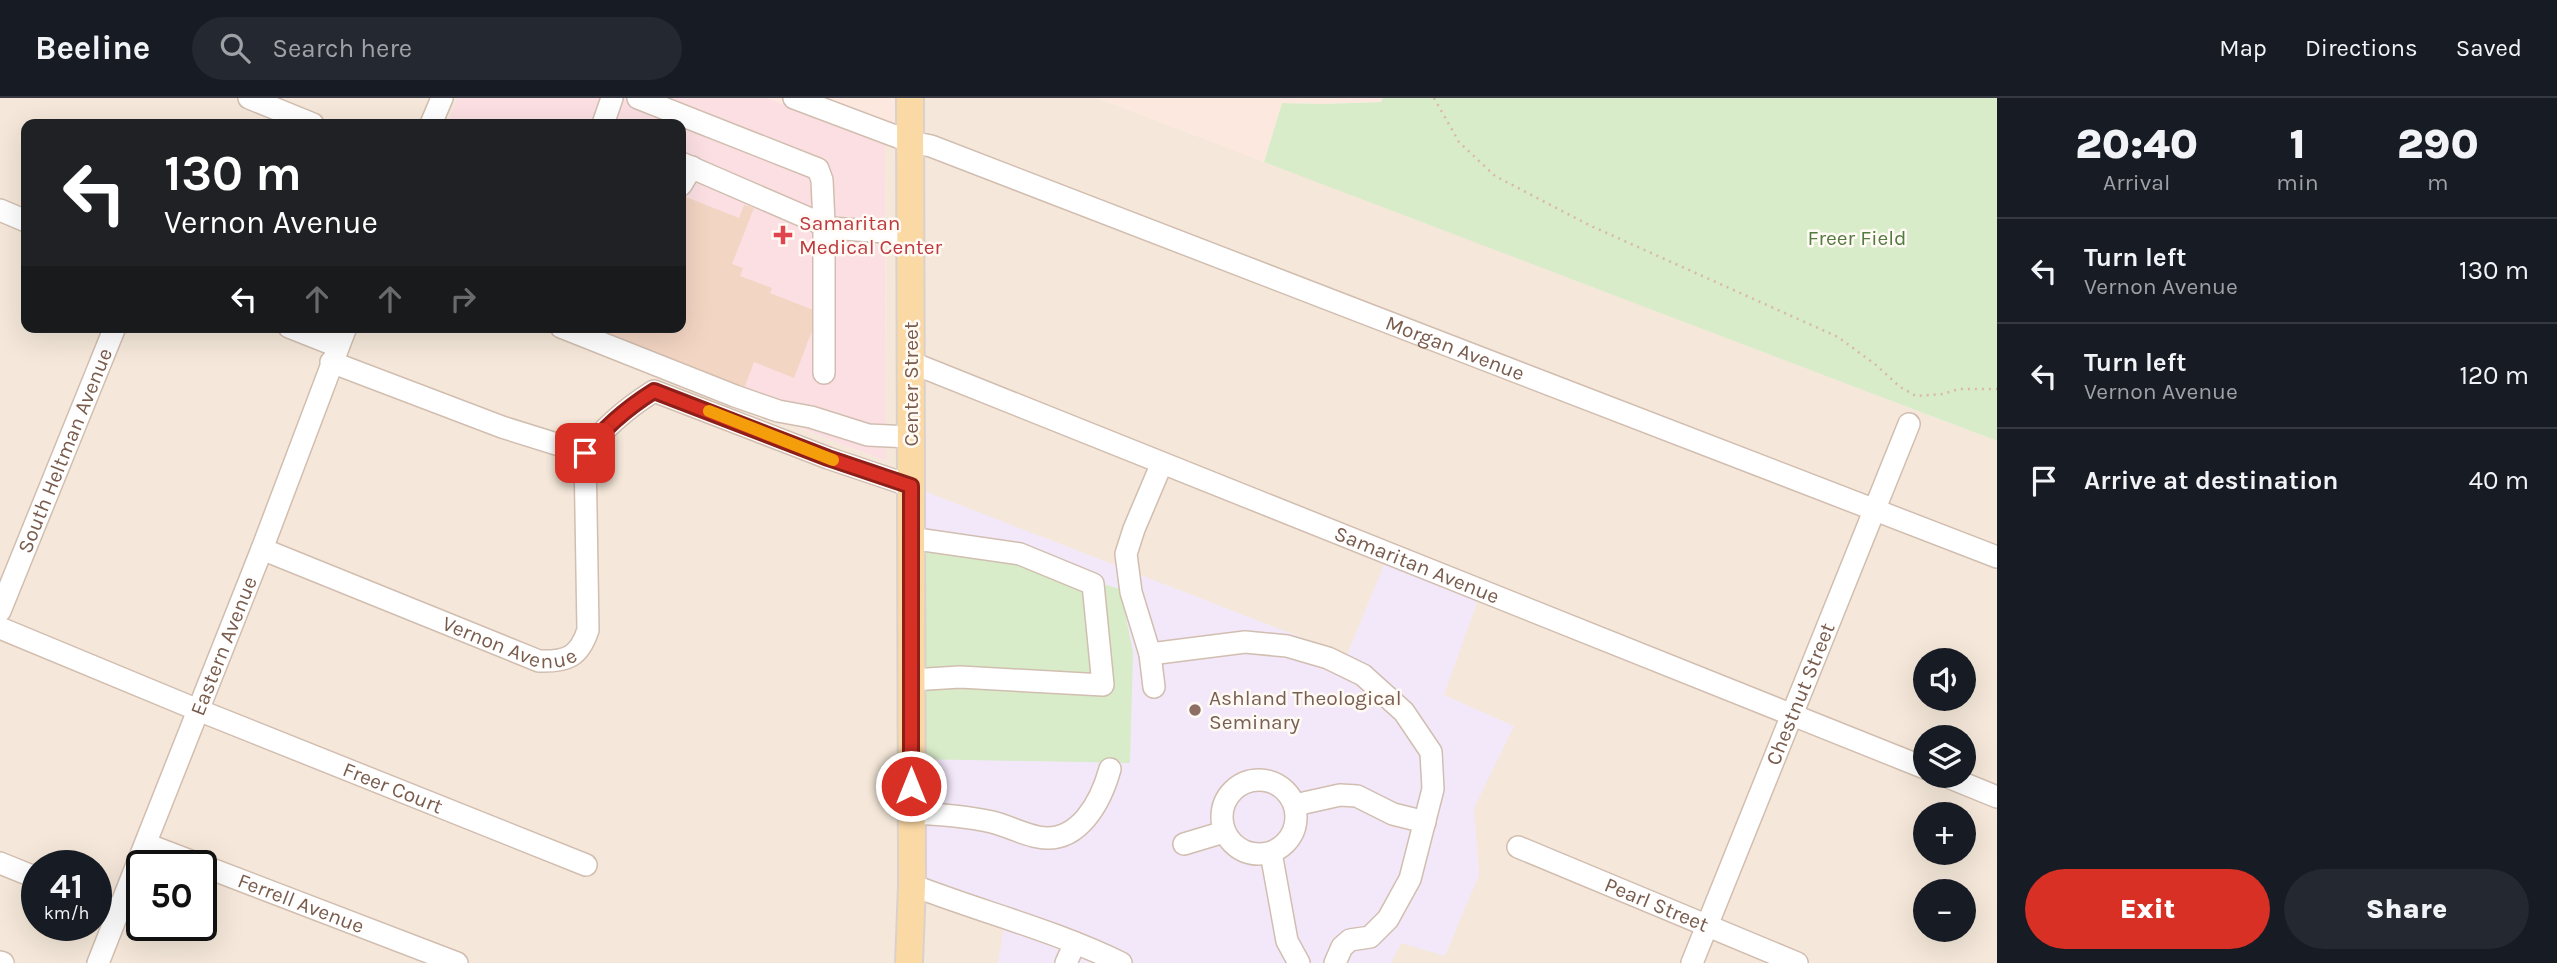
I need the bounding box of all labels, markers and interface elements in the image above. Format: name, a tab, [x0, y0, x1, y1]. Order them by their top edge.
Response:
search box	[192, 17, 682, 80]
text: Beeline	[35, 29, 150, 67]
icon: search	[216, 29, 254, 67]
text: Search here	[272, 33, 412, 64]
text: Map	[2219, 34, 2267, 62]
text: Directions	[2305, 34, 2418, 62]
text: Saved	[2456, 34, 2522, 62]
text: 20:40	[2075, 119, 2198, 169]
text: 1	[2289, 119, 2306, 169]
text: 290	[2397, 119, 2479, 169]
text: 130 m	[164, 145, 302, 202]
icon: left	[49, 147, 140, 238]
text: Arrival	[2103, 169, 2170, 196]
text: min	[2276, 169, 2319, 196]
text: m	[2427, 169, 2449, 196]
text: Vernon Avenue	[164, 204, 378, 241]
place label: Samaritan Medical Center	[799, 211, 943, 259]
marker: Samaritan Medical Center	[773, 225, 793, 245]
park label: Freer Field	[1807, 226, 1907, 250]
text: Turn left	[2084, 242, 2186, 273]
icon: left	[2025, 252, 2063, 290]
text: 130 m	[2459, 255, 2529, 286]
text: Vernon Avenue	[2084, 273, 2238, 300]
icon: left	[225, 280, 263, 318]
icon: ahead	[298, 280, 336, 318]
icon: ahead	[371, 280, 409, 318]
icon: right	[444, 280, 482, 318]
street label: Morgan Avenue	[1382, 310, 1528, 386]
street label: Center Street	[899, 321, 923, 447]
street label: South Heltman Avenue	[13, 345, 117, 557]
text: Turn left	[2084, 347, 2186, 378]
icon: left	[2025, 357, 2063, 395]
text: 120 m	[2459, 360, 2529, 391]
text: Vernon Avenue	[2084, 378, 2238, 405]
pin	[555, 423, 615, 483]
icon: arrive	[566, 434, 604, 472]
icon: arrive	[2025, 462, 2063, 500]
text: Arrive at destination	[2084, 465, 2338, 496]
text: 40 m	[2469, 465, 2529, 496]
street label: Samaritan Avenue	[1331, 521, 1503, 609]
street label: Eastern Avenue	[185, 573, 262, 719]
street label: Vernon Avenue	[439, 611, 581, 673]
street label: Chestnut Street	[1761, 619, 1840, 769]
map controls	[1913, 648, 1976, 942]
button: sound	[1913, 648, 1976, 711]
place label: Ashland Theological Seminary	[1209, 686, 1402, 734]
marker: Ashland Theological Seminary	[1187, 702, 1203, 718]
button: layers	[1913, 725, 1976, 788]
position arrow	[874, 749, 948, 823]
street label: Freer Court	[339, 757, 446, 819]
button: +	[1913, 802, 1976, 865]
speed limit sign: 50	[126, 850, 217, 941]
text: 41	[50, 866, 83, 907]
street label: Ferrell Avenue	[235, 868, 368, 938]
button: Exit	[2025, 869, 2270, 949]
button: Share	[2284, 869, 2529, 949]
street label: Pearl Street	[1601, 872, 1712, 937]
button: −	[1913, 879, 1976, 942]
text: km/h	[44, 902, 89, 924]

